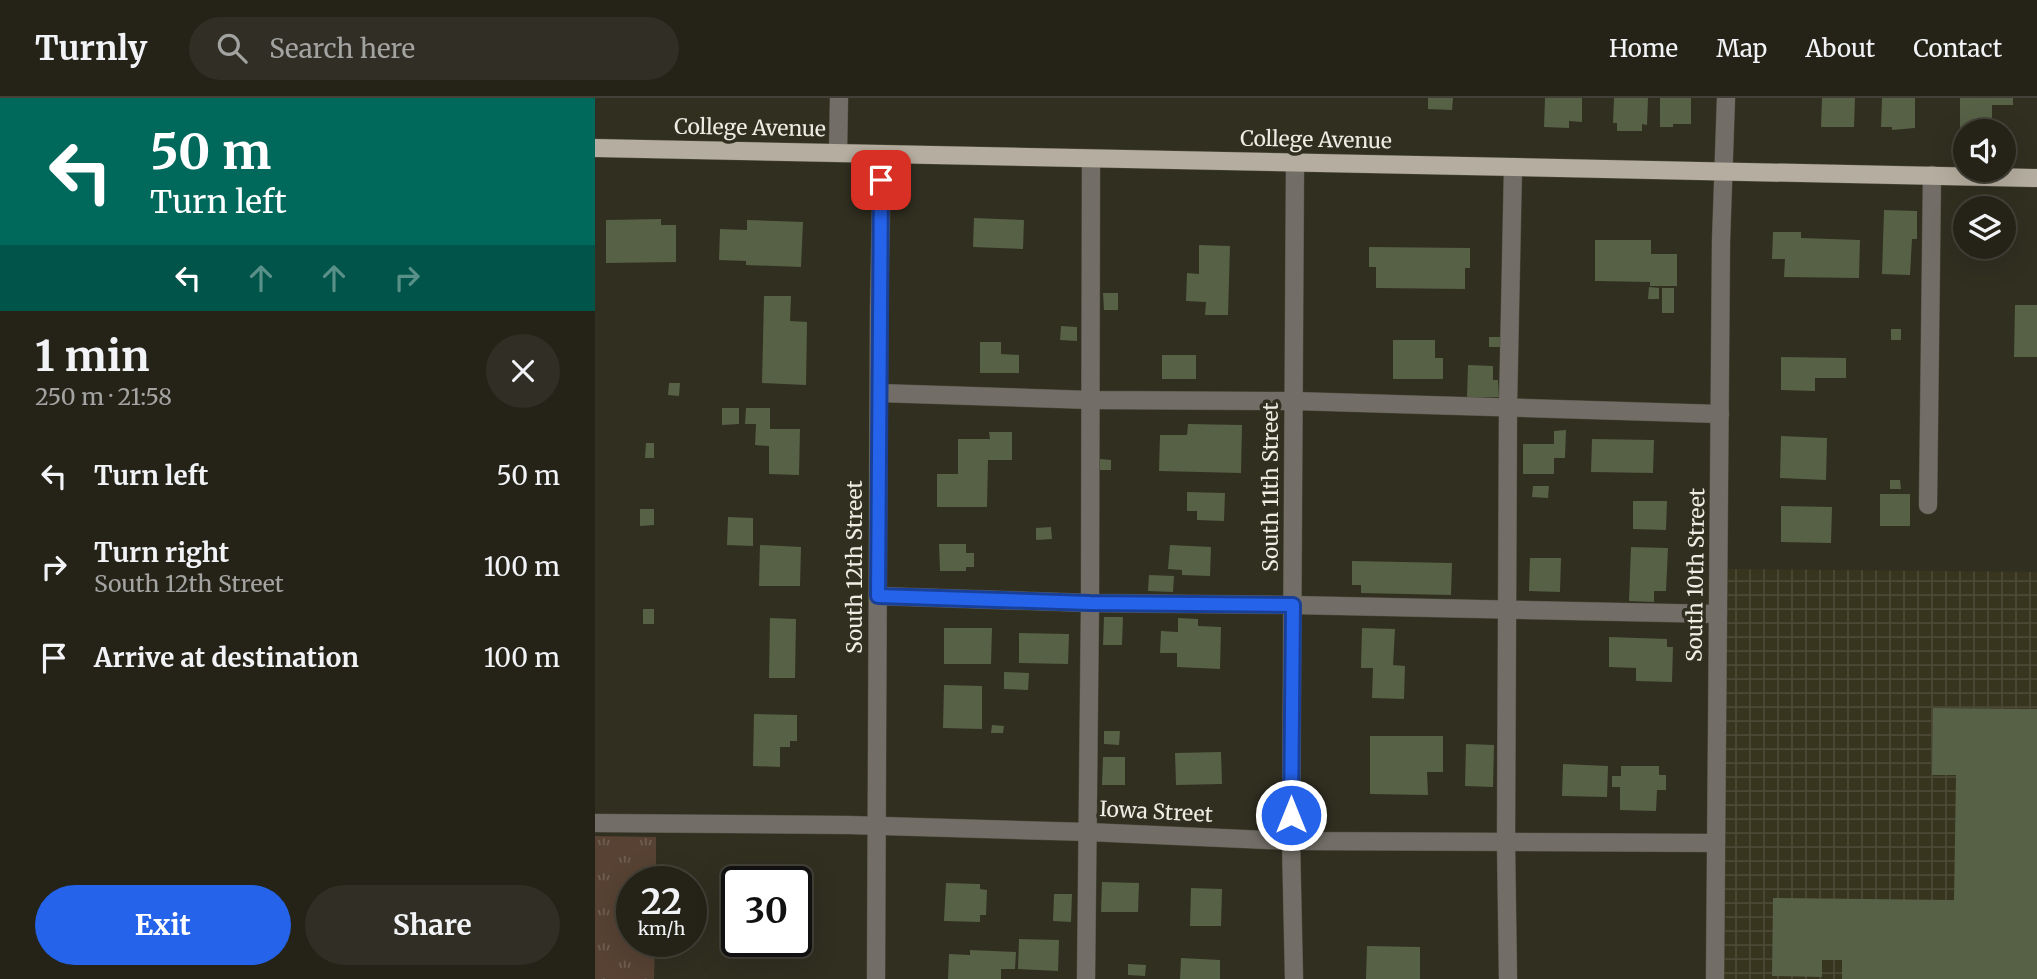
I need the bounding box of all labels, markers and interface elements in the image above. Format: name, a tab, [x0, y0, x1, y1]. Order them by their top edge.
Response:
search box	[189, 17, 679, 80]
text: Turnly	[35, 28, 147, 69]
icon: search	[213, 29, 251, 67]
text: Search here	[269, 32, 415, 65]
text: Home	[1609, 33, 1678, 64]
text: Map	[1716, 33, 1767, 64]
text: About	[1805, 33, 1875, 64]
text: Contact	[1913, 33, 2002, 64]
street label: College Avenue	[674, 113, 826, 142]
map controls	[1953, 119, 2016, 259]
button: sound	[1953, 119, 2016, 182]
text: 50 m	[150, 121, 271, 182]
street label: College Avenue	[1240, 125, 1392, 154]
icon: left	[35, 126, 126, 217]
pin	[851, 150, 911, 210]
icon: arrive	[862, 161, 900, 199]
text: Turn left	[150, 182, 287, 222]
button: layers	[1953, 196, 2016, 259]
icon: left	[169, 259, 207, 297]
icon: ahead	[242, 259, 280, 297]
icon: ahead	[315, 259, 353, 297]
icon: right	[388, 259, 426, 297]
text: 1 min	[35, 330, 149, 382]
button: close	[486, 334, 560, 408]
text: 250 m · 21:58	[35, 382, 172, 411]
street label: South 11th Street	[1257, 402, 1284, 572]
icon: left	[35, 457, 73, 495]
text: Turn left	[94, 459, 208, 492]
text: 50 m	[496, 459, 560, 492]
street label: South 12th Street	[841, 480, 868, 654]
street label: South 10th Street	[1680, 488, 1711, 662]
text: Turn right	[94, 536, 229, 569]
icon: right	[35, 548, 73, 586]
text: 100 m	[484, 550, 560, 583]
text: South 12th Street	[94, 569, 284, 598]
icon: arrive	[35, 639, 73, 677]
text: Arrive at destination	[94, 641, 359, 674]
text: 100 m	[484, 641, 560, 674]
position arrow	[1254, 778, 1328, 852]
street label: Iowa Street	[1099, 795, 1213, 828]
speed limit sign: 30	[721, 866, 812, 957]
text: 22	[641, 880, 682, 924]
button: Exit	[35, 885, 291, 965]
button: Share	[305, 885, 560, 965]
text: km/h	[638, 917, 685, 940]

